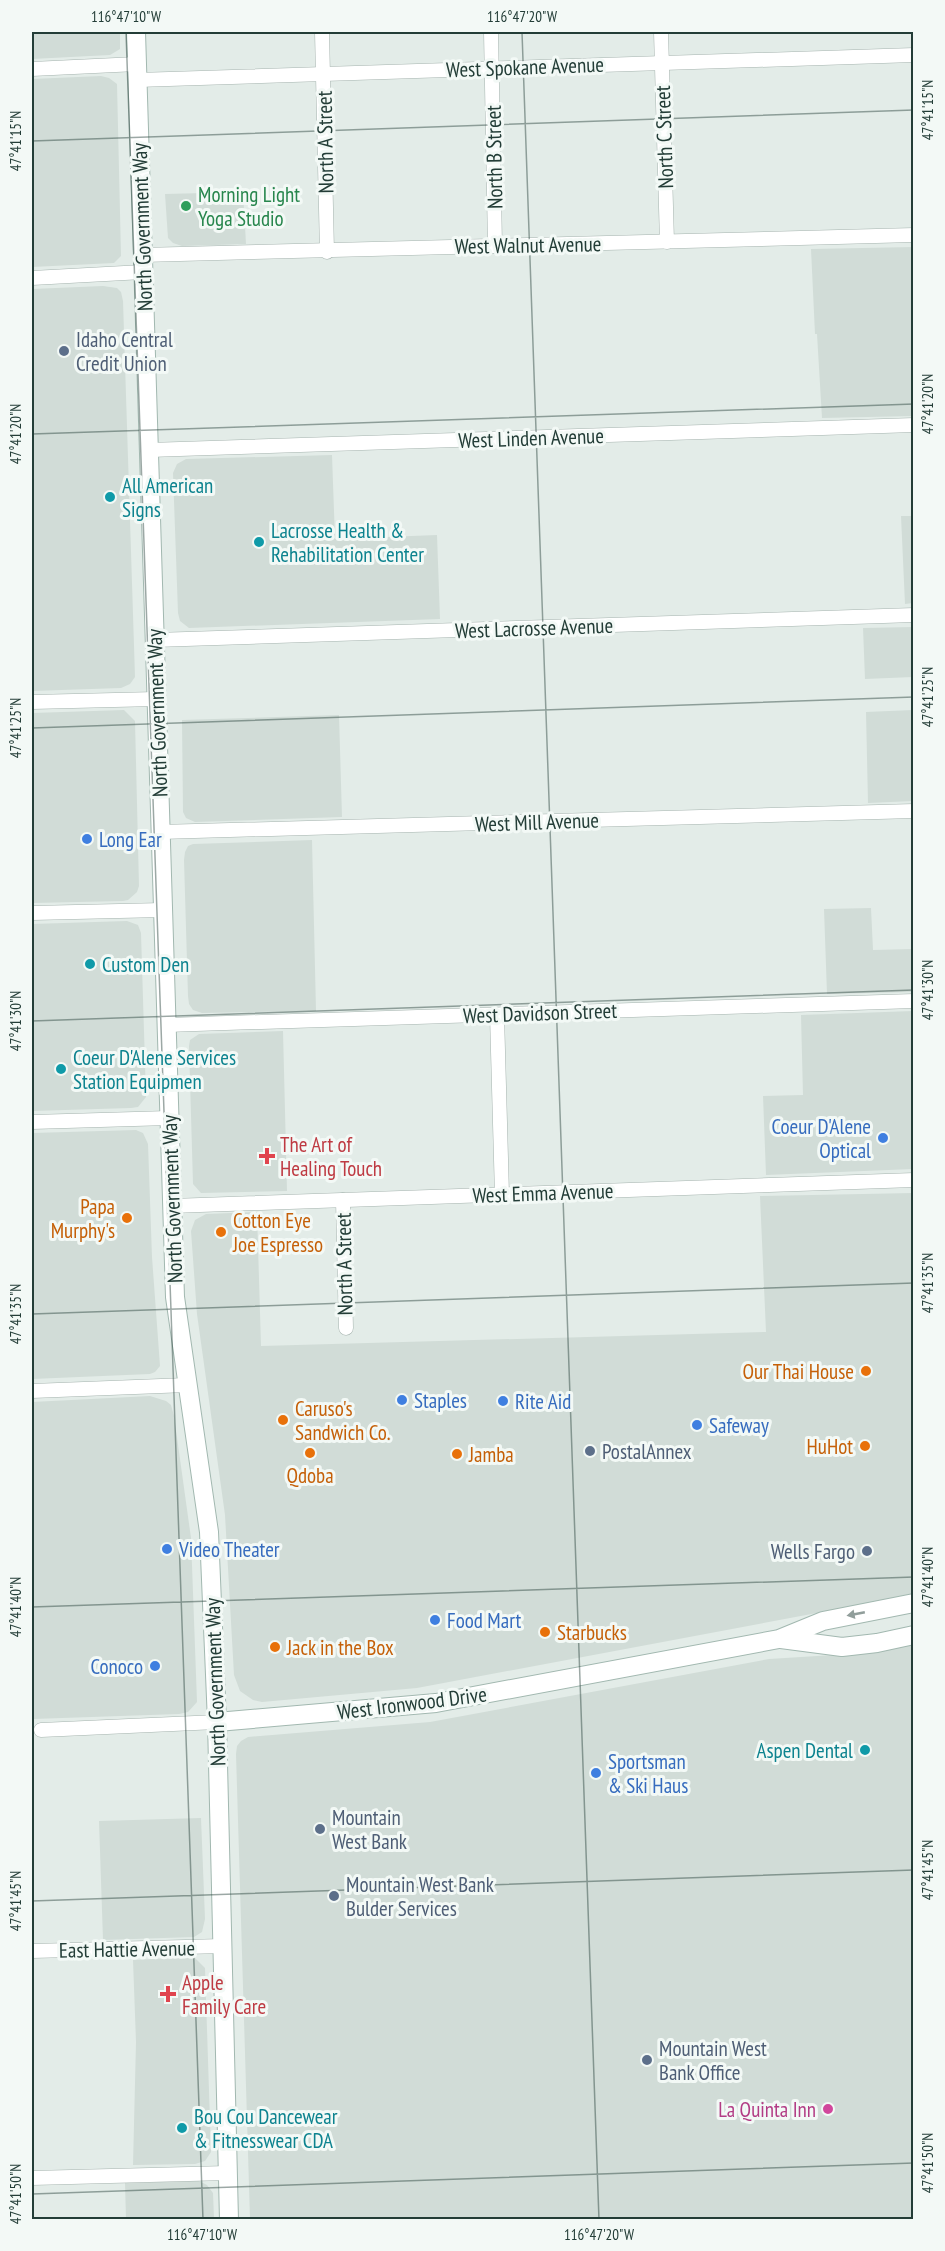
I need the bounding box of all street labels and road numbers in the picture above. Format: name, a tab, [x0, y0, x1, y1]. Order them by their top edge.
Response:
street label: West Spokane Avenue	[446, 51, 604, 83]
street label: North C Street	[649, 85, 679, 189]
street label: North A Street	[311, 90, 339, 194]
street label: North B Street	[480, 105, 508, 209]
street label: North Government Way	[126, 142, 158, 312]
street label: West Walnut Avenue	[454, 230, 602, 260]
street label: West Linden Avenue	[458, 422, 604, 454]
street label: West Lacrosse Avenue	[454, 612, 614, 644]
street label: North Government Way	[141, 628, 173, 798]
street label: West Mill Avenue	[475, 806, 599, 838]
street label: West Davidson Street	[463, 997, 618, 1029]
street label: North Government Way	[156, 1114, 188, 1284]
street label: West Emma Avenue	[472, 1177, 614, 1209]
street label: North A Street	[330, 1212, 358, 1316]
street label: North Government Way	[199, 1597, 231, 1767]
street label: West Ironwood Drive	[336, 1680, 488, 1726]
street label: East Hattie Avenue	[59, 1934, 195, 1964]

